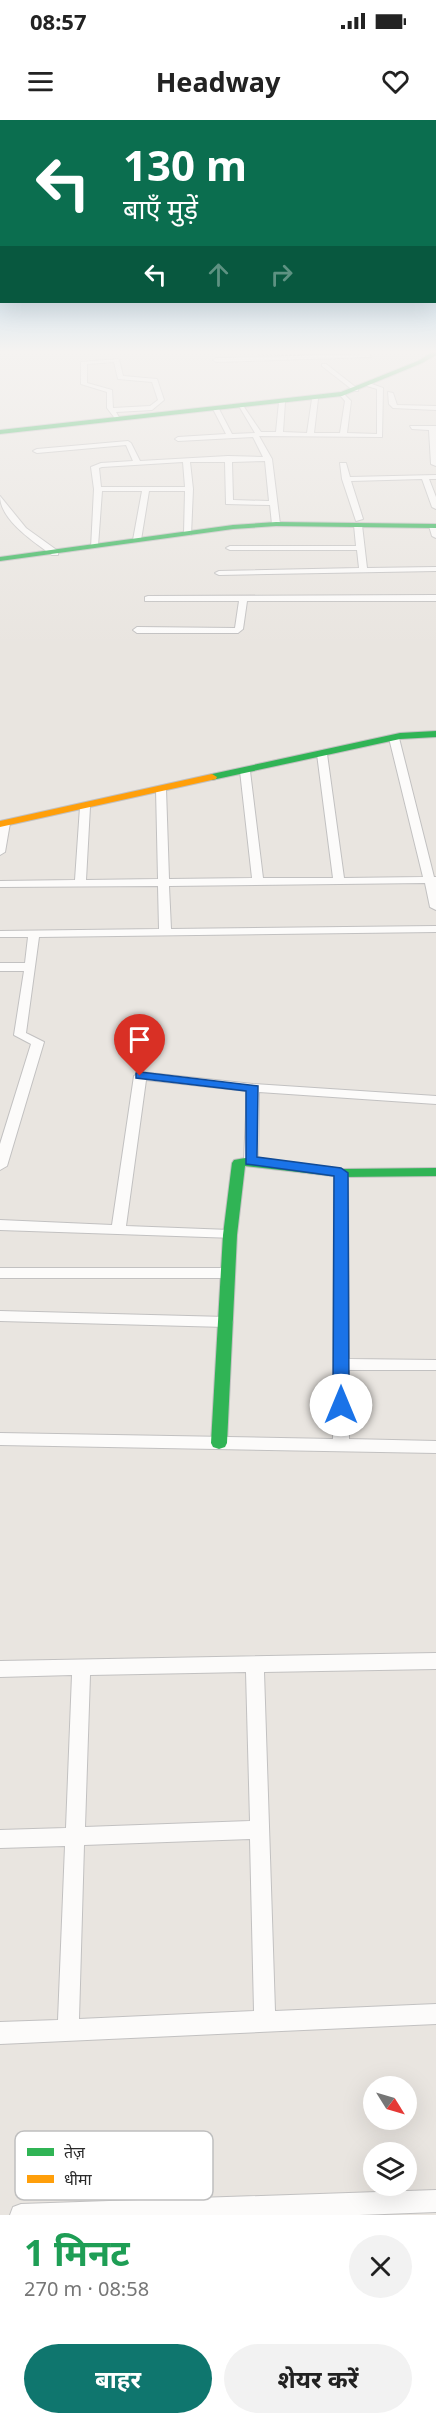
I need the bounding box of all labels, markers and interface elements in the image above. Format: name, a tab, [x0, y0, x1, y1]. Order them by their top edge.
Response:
text: 08:57	[30, 6, 87, 36]
text: Headway	[156, 63, 280, 100]
icon: menu	[24, 65, 57, 98]
icon: heart	[379, 65, 412, 98]
text: 130 m	[123, 136, 247, 193]
icon: left	[24, 144, 102, 222]
text: बाएँ मुड़ें	[123, 190, 198, 227]
icon: left	[139, 258, 172, 291]
icon: ahead	[202, 258, 235, 291]
icon: right	[265, 258, 298, 291]
pin	[114, 1014, 165, 1076]
icon: arrive	[123, 1023, 156, 1056]
position arrow	[309, 1373, 373, 1437]
north arrow	[363, 2076, 417, 2130]
map controls	[363, 2076, 417, 2196]
legend	[15, 2131, 213, 2200]
text: तेज़	[64, 2141, 86, 2163]
button: layers	[363, 2142, 417, 2196]
text: धीमा	[64, 2168, 93, 2190]
text: 1 मिनट	[24, 2228, 130, 2277]
button: close	[349, 2235, 412, 2298]
text: 270 m · 08:58	[24, 2275, 149, 2302]
button: बाहर	[24, 2344, 212, 2413]
button: शेयर करें	[224, 2344, 412, 2413]

